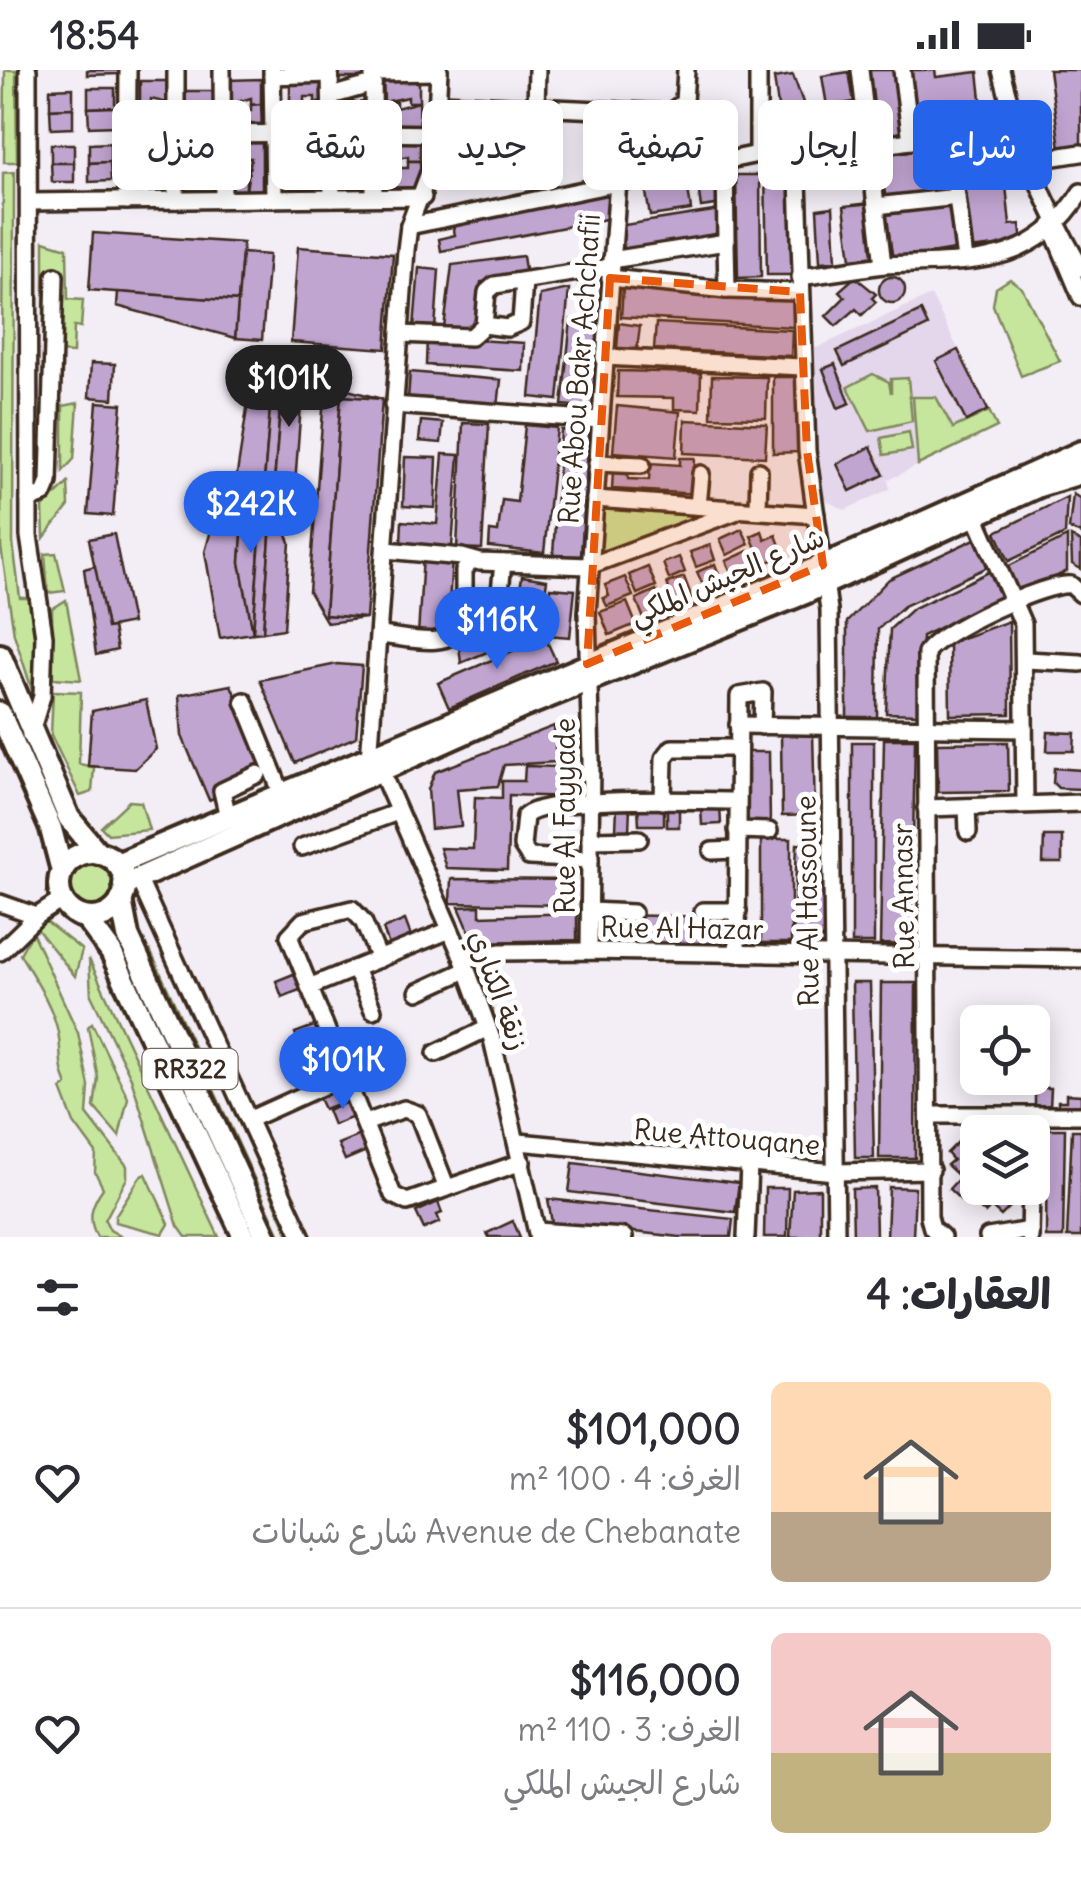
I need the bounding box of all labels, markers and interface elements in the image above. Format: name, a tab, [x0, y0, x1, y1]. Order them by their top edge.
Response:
text: 18:54	[50, 12, 139, 59]
chip: منزل	[112, 100, 251, 190]
chip: شقة	[271, 100, 402, 190]
chip: جديد	[422, 100, 563, 190]
chip: تصفية	[583, 100, 738, 190]
chip: إيجار	[758, 100, 893, 190]
chip: شراء	[913, 100, 1052, 190]
street label: Rue Abou Bakr Achchafii	[550, 213, 608, 525]
pin: $101K	[219, 345, 359, 430]
text: $101K	[247, 357, 331, 398]
pin: $242K	[181, 471, 321, 556]
text: $242K	[206, 483, 296, 524]
street label: شارع الجيش الملكي	[624, 519, 833, 640]
pin: $116K	[427, 587, 567, 672]
text: $116K	[457, 599, 537, 640]
street label: Rue Al Fayyade	[547, 718, 583, 914]
street label: Rue Al Hassoune	[787, 795, 827, 1007]
street label: Rue Annasr	[884, 823, 922, 969]
street label: Rue Al Hazar	[600, 909, 764, 947]
street label: زنقة الكناري	[458, 925, 537, 1056]
map controls	[960, 1005, 1050, 1205]
button: locate	[960, 1005, 1050, 1095]
pin: $101K	[273, 1027, 413, 1112]
text: $101K	[301, 1039, 385, 1080]
road number: RR322	[142, 1049, 238, 1089]
street label: Rue Attouqane	[632, 1111, 822, 1163]
button: layers	[960, 1115, 1050, 1205]
text: العقارات: 4	[867, 1268, 1051, 1320]
icon: filters	[30, 1270, 85, 1325]
text: $101,000	[566, 1403, 741, 1455]
icon: home	[851, 1422, 971, 1542]
icon: heart	[30, 1455, 85, 1510]
text: الغرف: 4 · 100 m²	[509, 1458, 741, 1499]
text: Avenue de Chebanate شارع شبانات	[252, 1511, 741, 1552]
text: $116,000	[569, 1654, 741, 1706]
icon: home	[851, 1673, 971, 1793]
icon: heart	[30, 1706, 85, 1761]
text: الغرف: 3 · 110 m²	[518, 1709, 741, 1750]
text: شارع الجيش الملكي	[503, 1762, 741, 1803]

